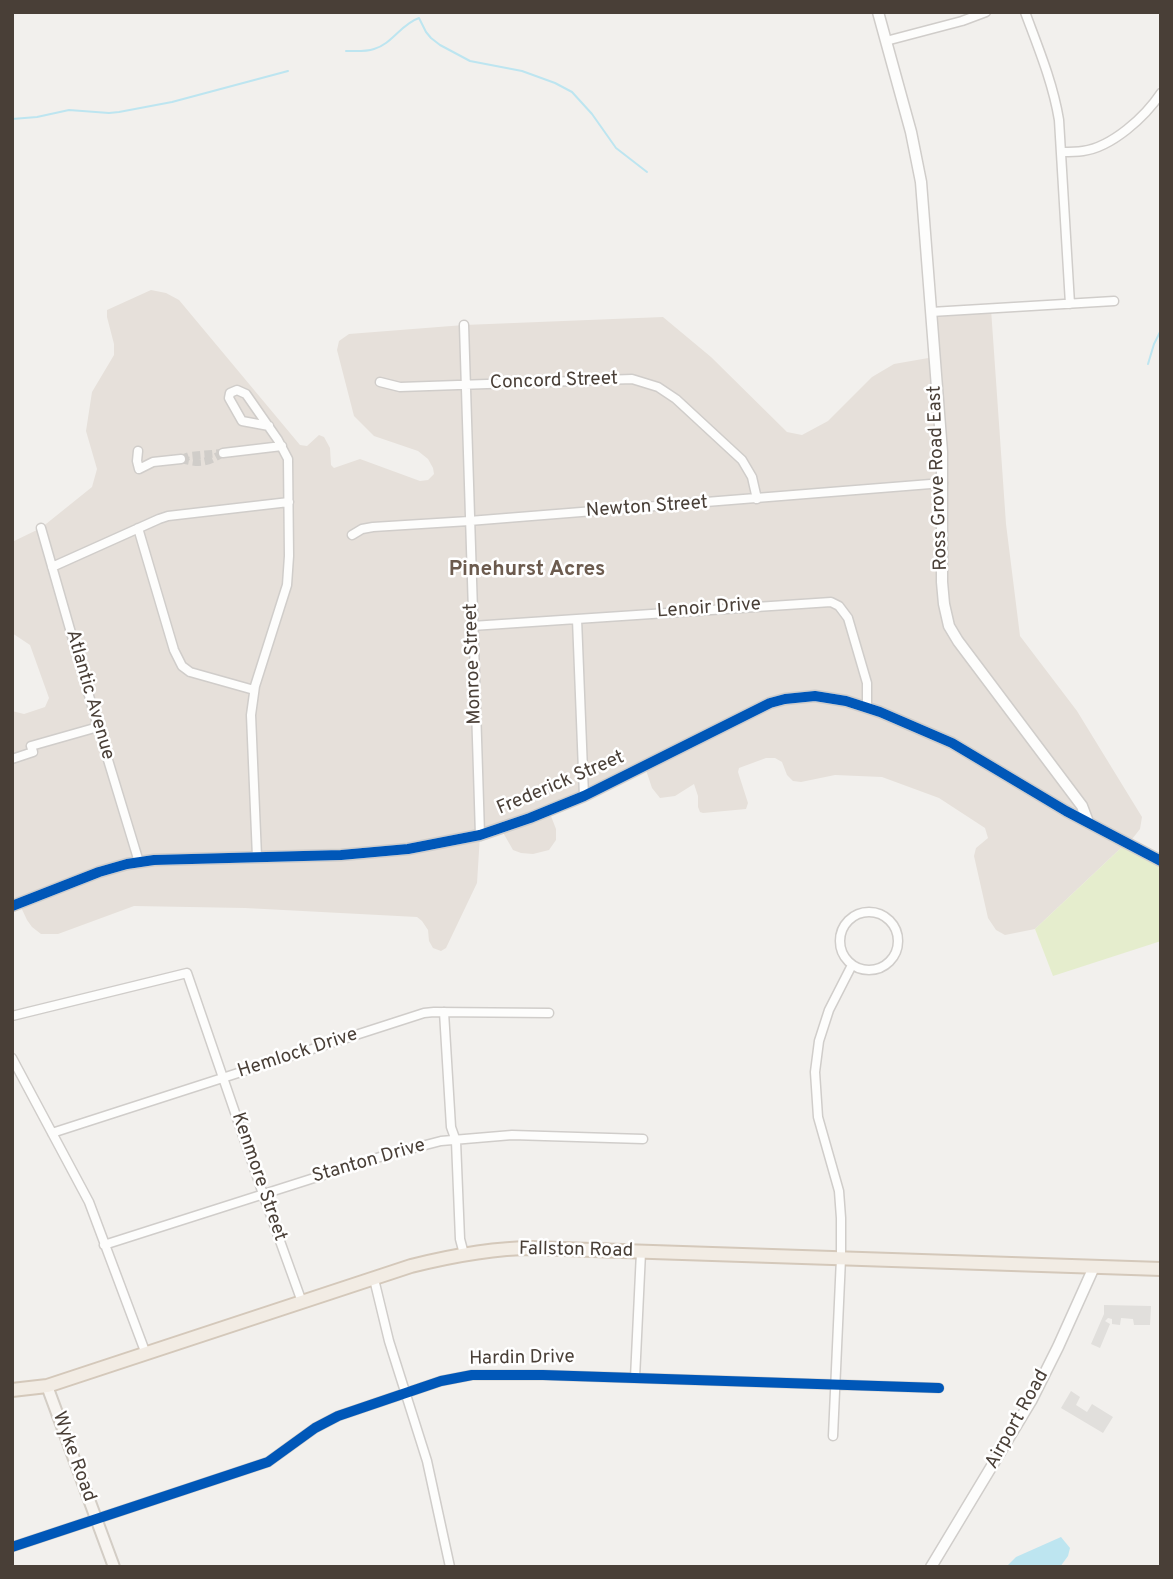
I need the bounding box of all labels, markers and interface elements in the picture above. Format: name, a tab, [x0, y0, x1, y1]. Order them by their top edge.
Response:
street label: Concord Street	[489, 368, 619, 396]
street label: Ross Grove Road East	[924, 385, 954, 571]
street label: Newton Street	[585, 492, 709, 524]
district label: Pinehurst Acres	[449, 558, 605, 584]
street label: Lenoir Drive	[656, 594, 762, 624]
street label: Monroe Street	[460, 603, 488, 725]
street label: Atlantic Avenue	[60, 627, 118, 763]
street label: Frederick Street	[494, 747, 628, 821]
street label: Hemlock Drive	[235, 1024, 361, 1084]
street label: Kenmore Street	[225, 1110, 291, 1244]
street label: Stanton Drive	[310, 1135, 428, 1189]
street label: Fallston Road	[519, 1239, 633, 1263]
street label: Hardin Drive	[469, 1347, 575, 1371]
street label: Airport Road	[981, 1366, 1055, 1474]
street label: Wyke Road	[46, 1409, 100, 1505]

